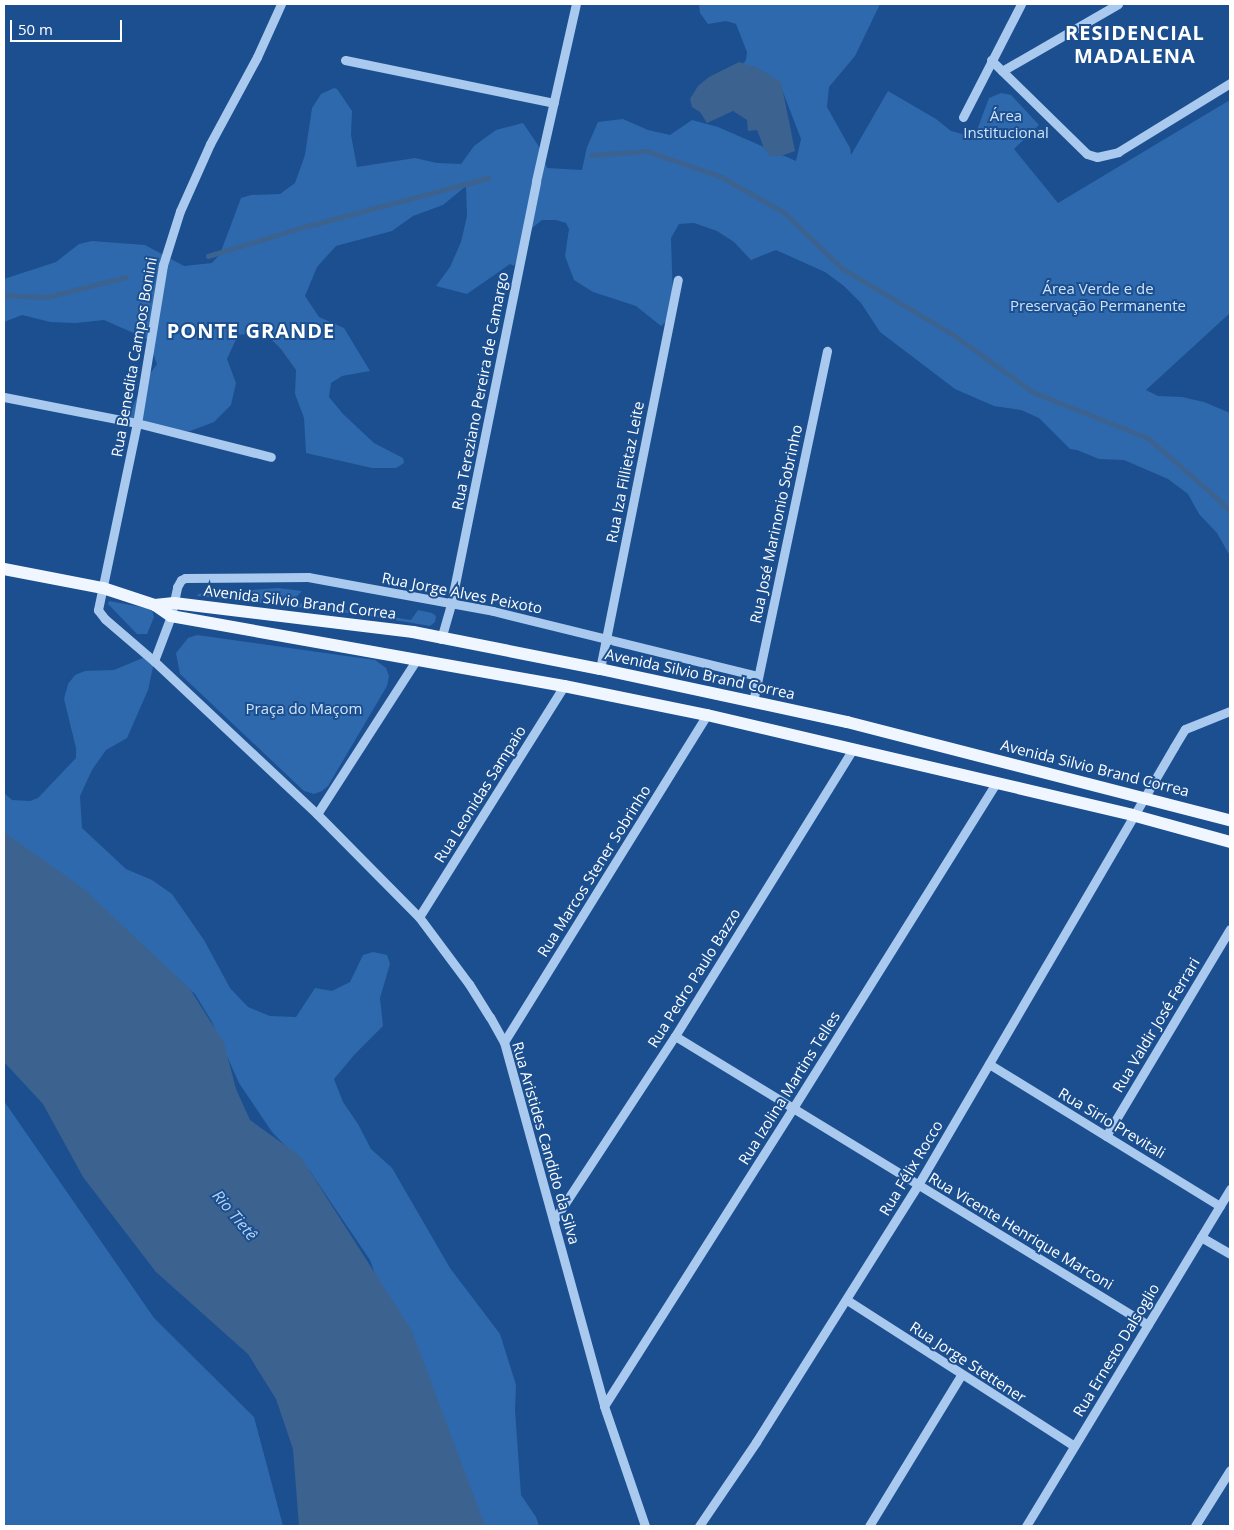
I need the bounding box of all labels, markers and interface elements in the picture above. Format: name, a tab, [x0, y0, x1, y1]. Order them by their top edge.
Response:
scale bar	[12, 10, 125, 42]
text: 50 m	[18, 19, 53, 39]
district label: RESIDENCIAL MADALENA	[1064, 21, 1206, 68]
park label: Área Institucional	[963, 106, 1049, 141]
street label: Rua Benedita Campos Bonini	[108, 256, 160, 458]
street label: Rua Tereziano Pereira de Camargo	[448, 270, 512, 512]
park label: Área Verde e de Preservação Permanente	[1010, 279, 1186, 314]
district label: PONTE GRANDE	[165, 318, 337, 342]
street label: Rua Iza Fillietaz Leite	[602, 400, 648, 544]
street label: Rua José Marinonio Sobrinho	[746, 423, 806, 625]
street label: Rua Jorge Alves Peixoto	[380, 569, 544, 617]
street label: Avenida Silvio Brand Correa	[203, 581, 397, 623]
street label: Avenida Silvio Brand Correa	[603, 645, 797, 703]
park label: Praça do Maçom	[246, 700, 362, 718]
street label: Rua Leonidas Sampaio	[430, 722, 530, 866]
street label: Avenida Silvio Brand Correa	[999, 736, 1191, 800]
street label: Rua Marcos Stener Sobrinho	[534, 782, 654, 960]
street label: Rua Pedro Paulo Bazzo	[644, 905, 744, 1051]
street label: Rua Valdir José Ferrari	[1109, 954, 1203, 1096]
street label: Rua Izolina Martins Telles	[734, 1008, 844, 1168]
street label: Rua Aristides Candido da Silva	[508, 1040, 584, 1246]
street label: Rua Sirio Previtali	[1055, 1084, 1169, 1162]
street label: Rua Félix Rocco	[876, 1117, 946, 1219]
street label: Rua Vicente Henrique Marconi	[925, 1169, 1117, 1293]
water label: Rio Tietê	[208, 1186, 262, 1244]
street label: Rua Ernesto Dalsoglio	[1069, 1280, 1163, 1420]
street label: Rua Jorge Stettener	[906, 1318, 1030, 1406]

